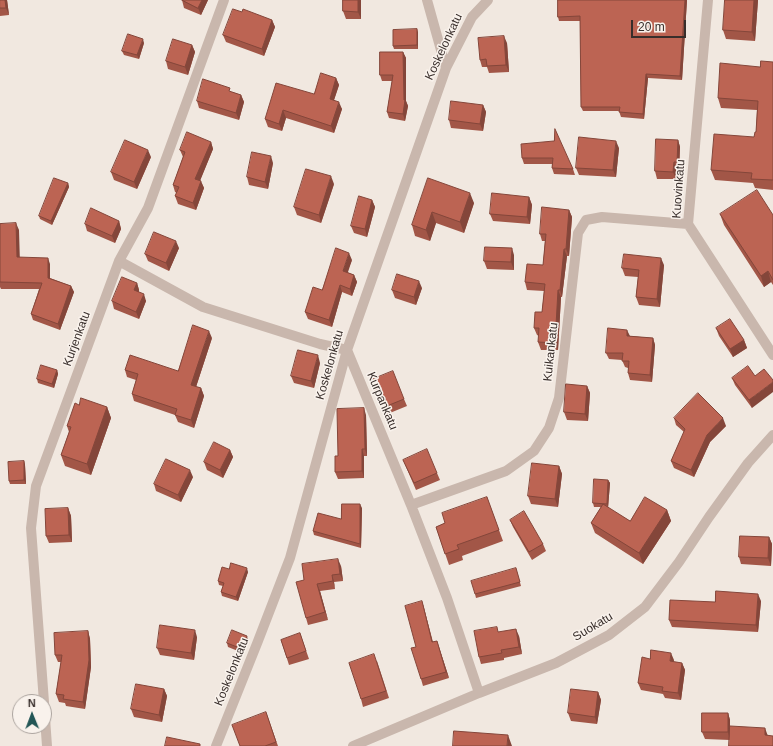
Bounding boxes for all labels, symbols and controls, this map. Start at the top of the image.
street label: Koskelonkatu [422,11,466,83]
scale bar [633,12,688,38]
text: 20 m [638,20,665,34]
street label: Kuovinkatu [670,159,688,219]
street label: Kurjenkatu [60,310,94,368]
street label: Kuikankatu [541,322,561,382]
street label: Koskelonkatu [313,328,347,402]
street label: Kurpankatu [363,370,401,432]
street label: Suokatu [570,609,616,645]
street label: Koskelonkatu [212,636,252,708]
north arrow [12,694,52,734]
text: N [28,697,36,709]

